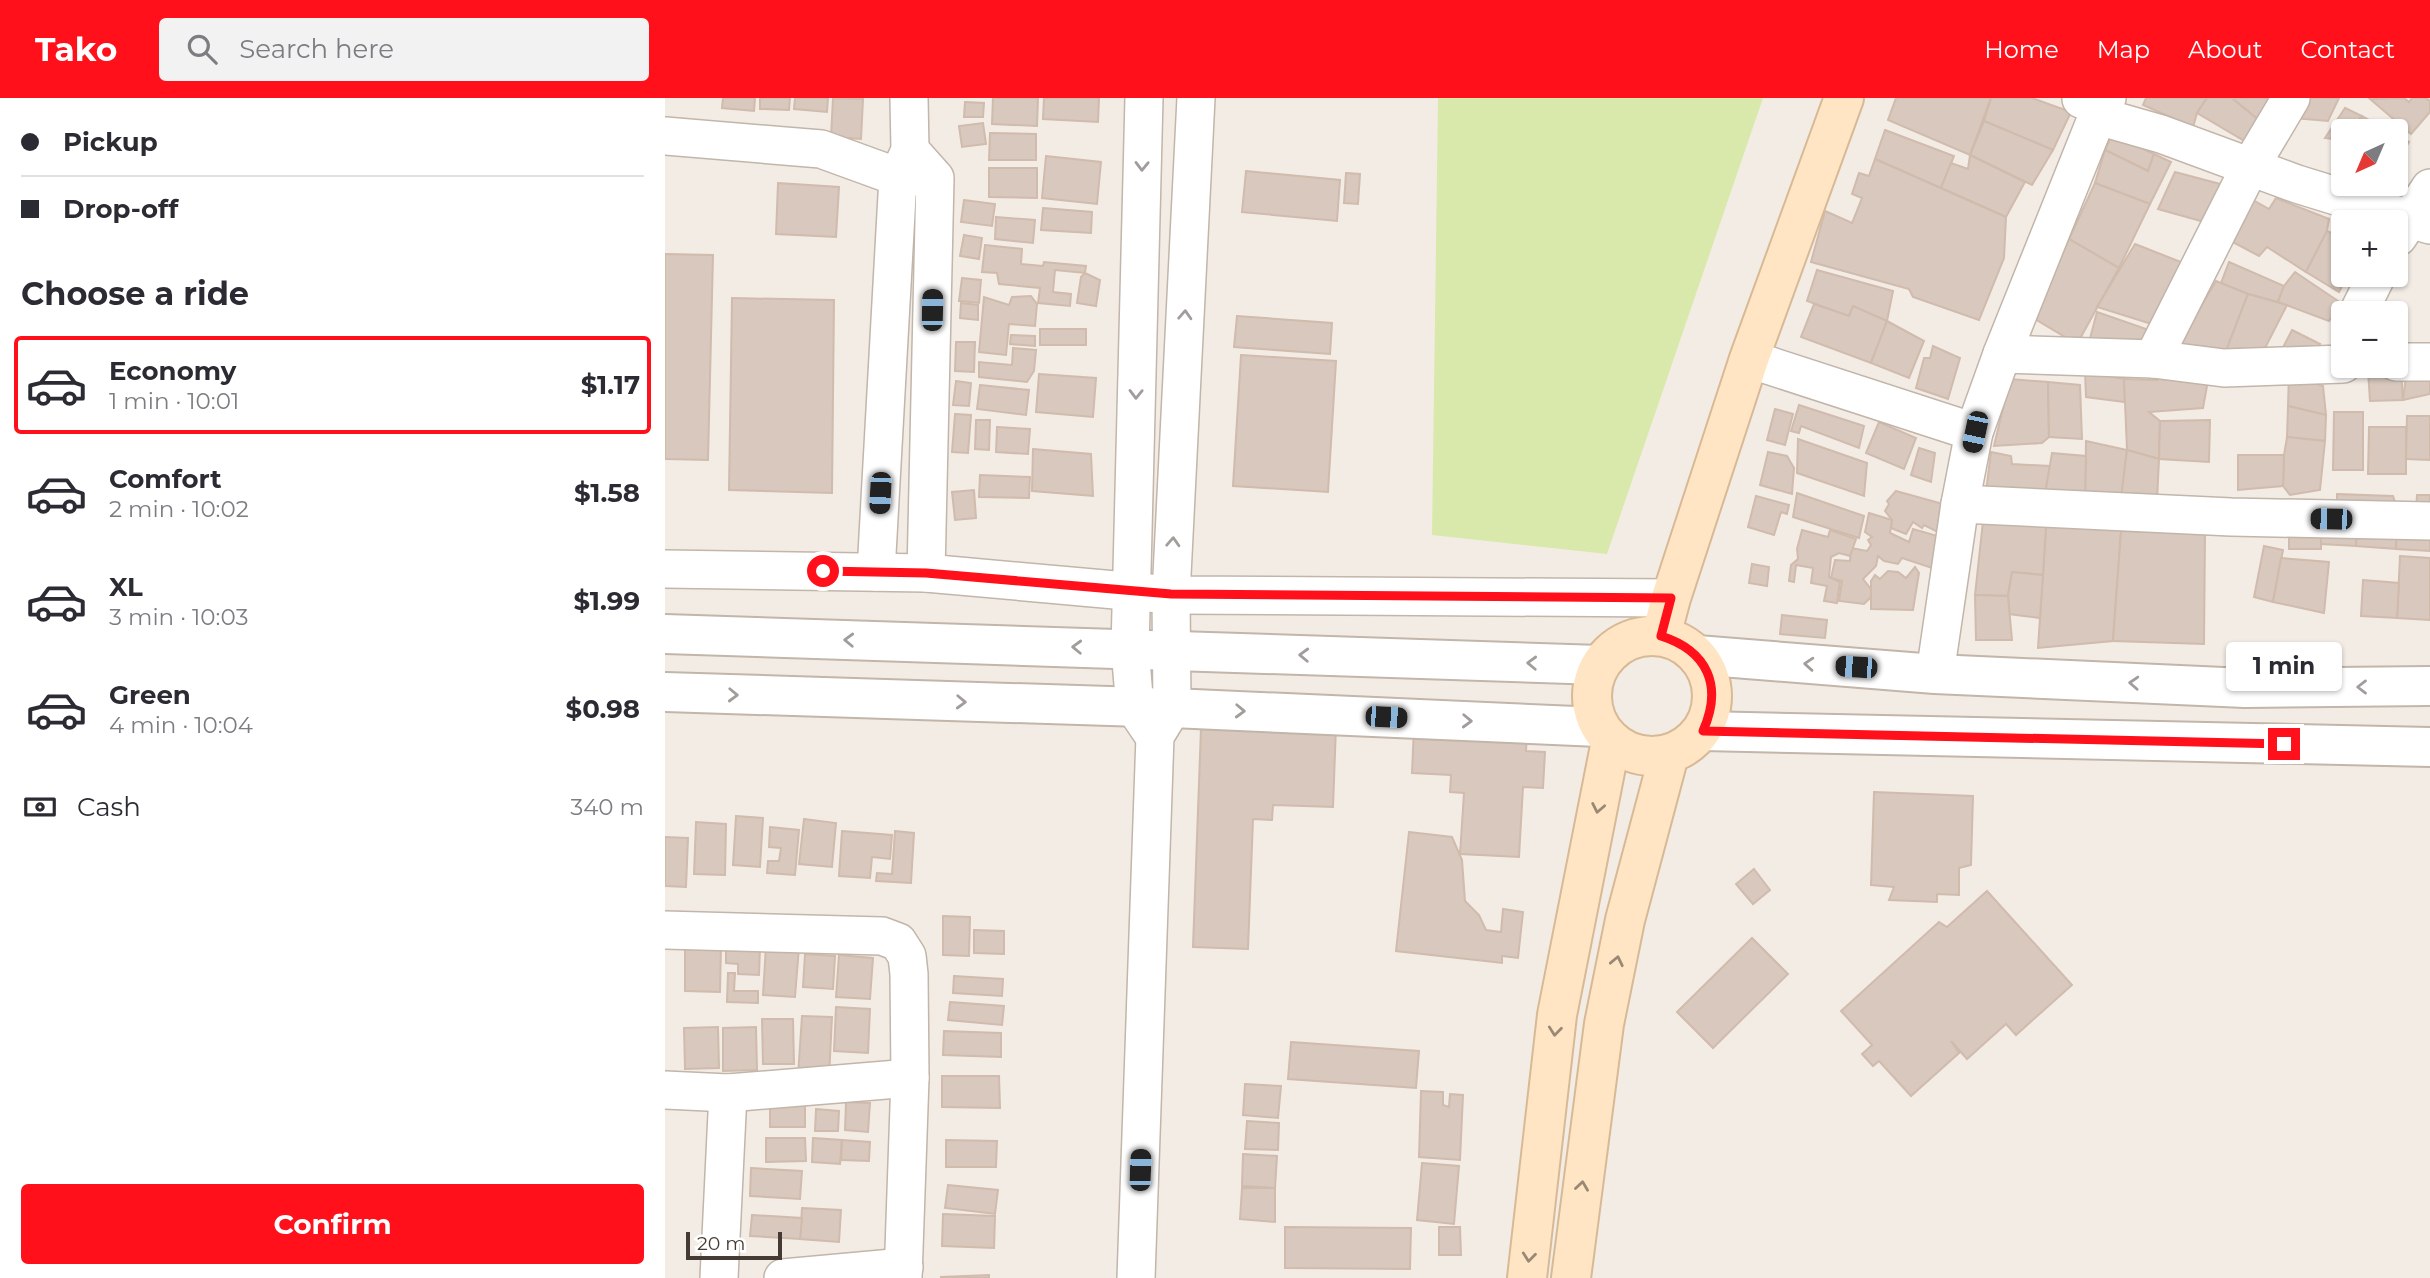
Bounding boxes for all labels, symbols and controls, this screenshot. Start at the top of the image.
search box [159,18,649,81]
text: Tako [35,29,117,69]
icon: search [183,30,221,68]
text: Search here [239,33,394,65]
text: Home [1984,35,2059,64]
text: Map [2097,35,2150,64]
text: About [2188,35,2262,64]
text: Contact [2300,35,2395,64]
north arrow [2331,119,2408,196]
map controls [2331,119,2408,378]
text: Pickup [63,126,158,158]
one-way arrow [1134,161,1149,172]
text: Drop-off [63,193,178,225]
button: + [2331,210,2408,287]
text: Choose a ride [21,274,249,313]
car [922,289,943,331]
button: − [2331,301,2408,378]
one-way arrow [1177,309,1192,320]
icon: car [25,354,88,417]
text: Economy [109,355,236,387]
text: $1.17 [581,369,640,401]
text: 1 min · 10:01 [109,387,239,415]
one-way arrow [1128,389,1144,399]
car [1961,409,1990,455]
icon: car [25,462,88,525]
text: Comfort [109,463,221,495]
car [869,471,892,515]
text: $1.58 [574,477,640,509]
text: 2 min · 10:02 [109,495,249,523]
car [2310,508,2353,530]
one-way arrow [1166,536,1181,547]
route start [807,555,839,587]
icon: car [25,570,88,633]
text: XL [109,571,143,603]
text: $1.99 [574,585,640,617]
text: 3 min · 10:03 [109,603,248,631]
one-way arrow [844,632,854,648]
one-way arrow [1071,639,1082,655]
callout: 1 min [2226,642,2342,692]
one-way arrow [1298,647,1309,663]
text: 1 min [2253,652,2315,680]
one-way arrow [1526,655,1537,670]
car [1835,655,1878,679]
one-way arrow [1804,657,1815,672]
one-way arrow [2129,675,2140,690]
icon: car [25,678,88,741]
text: Green [109,679,191,711]
one-way arrow [2356,679,2367,695]
one-way arrow [728,687,739,702]
text: $0.98 [566,693,640,725]
one-way arrow [956,694,966,710]
one-way arrow [1235,704,1246,719]
car [1365,705,1408,729]
text: 4 min · 10:04 [109,711,253,739]
one-way arrow [1462,713,1473,728]
route end [2268,728,2300,760]
icon: cash [21,788,59,826]
text: Cash [77,791,141,823]
text: 340 m [570,793,644,821]
one-way arrow [1591,802,1606,814]
one-way arrow [1609,955,1624,967]
one-way arrow [1547,1025,1562,1037]
car [1129,1149,1152,1191]
one-way arrow [1575,1180,1590,1192]
button: Confirm [21,1184,644,1264]
scale bar [686,1229,782,1261]
text: 20 m [697,1232,745,1255]
one-way arrow [1522,1252,1537,1263]

